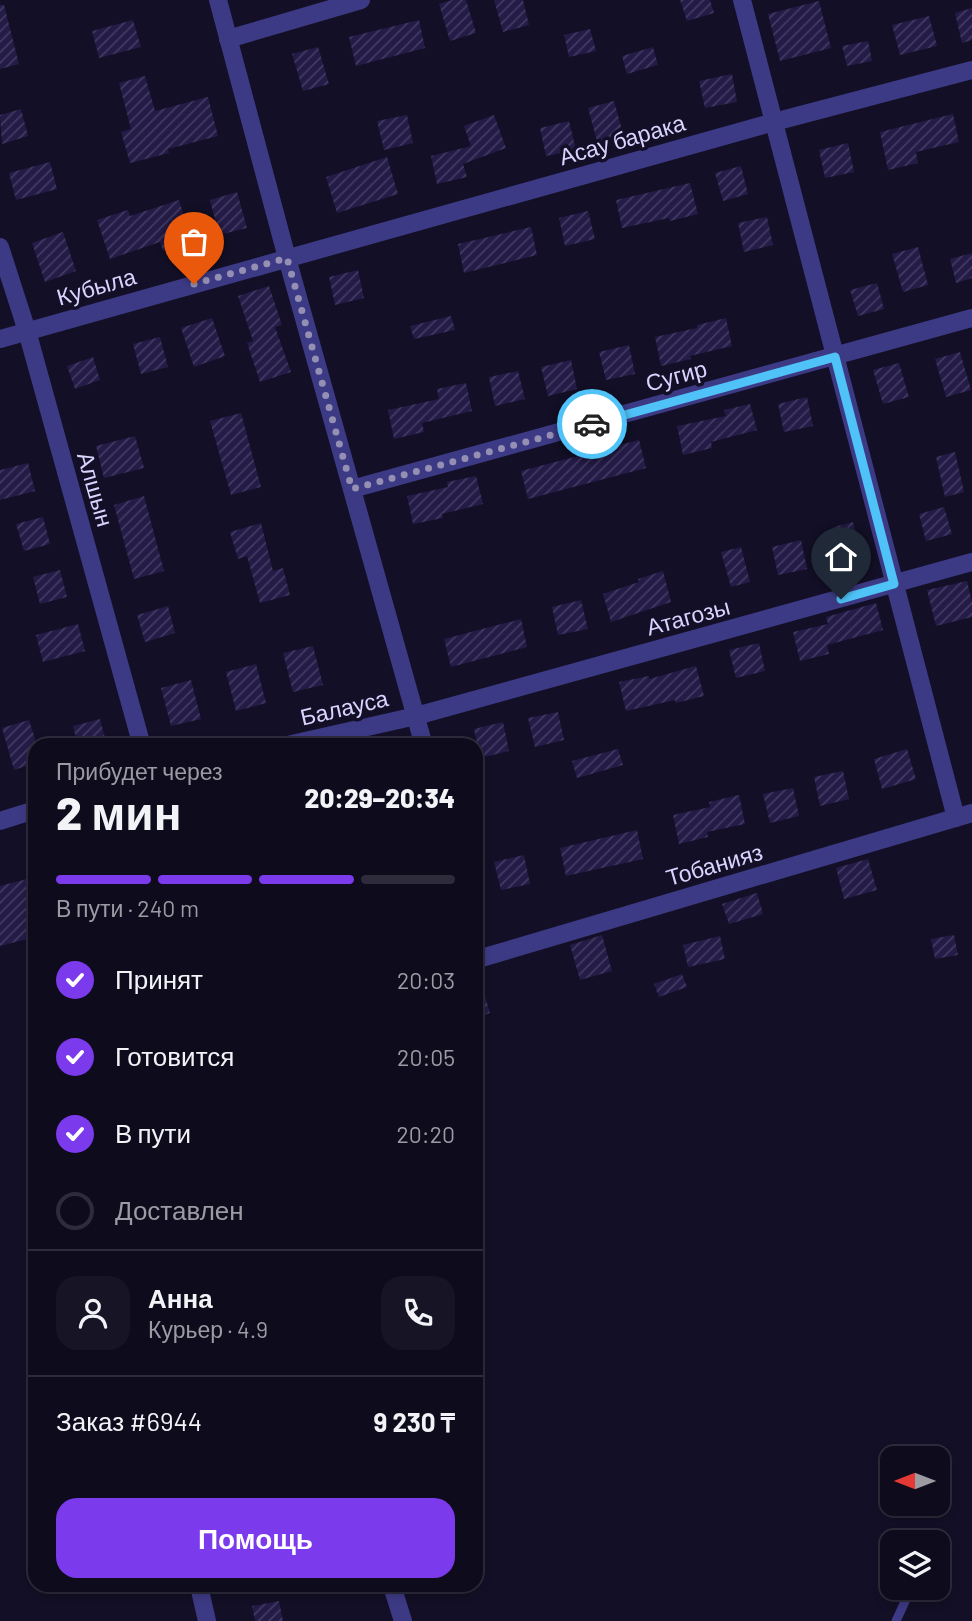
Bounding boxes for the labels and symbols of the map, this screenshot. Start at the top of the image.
street label: Асау барака [556,108,688,170]
pin [164,212,224,284]
street label: Кубыла [53,261,139,311]
street label: Сугир [642,353,710,397]
courier [557,389,627,459]
street label: Алшын [72,448,120,530]
pin [811,527,871,599]
street label: Атагозы [643,591,733,641]
street label: Балауса [297,683,391,731]
street label: Тобанияз [663,837,765,891]
north arrow [880,1446,950,1516]

